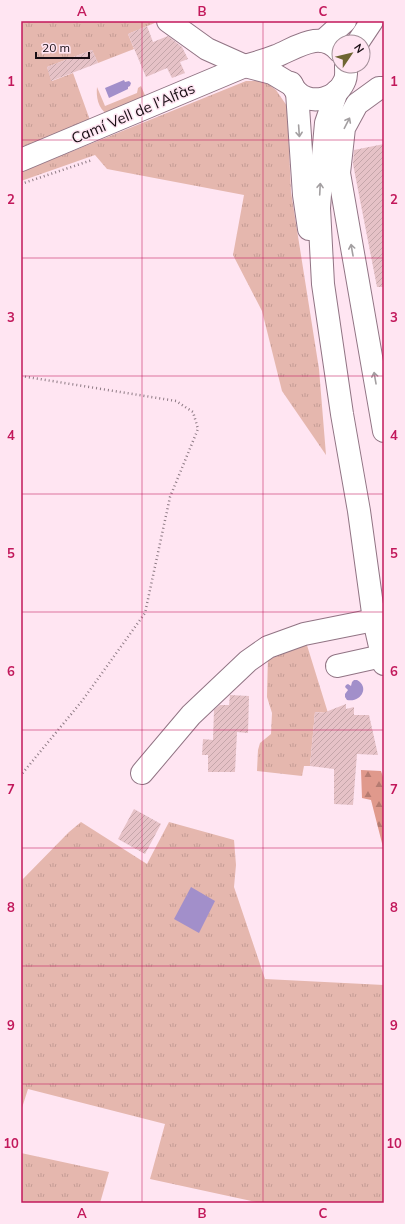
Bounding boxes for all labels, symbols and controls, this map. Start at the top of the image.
text: A [77,3,87,19]
text: B [198,3,207,19]
text: C [319,3,328,19]
scale bar [36,34,89,60]
north arrow [331,34,371,74]
text: 20 m [42,40,70,55]
text: N [351,41,367,56]
text: 1 [7,73,15,89]
text: 1 [390,73,398,89]
street label: Camí Vell de l'Alfàs [68,78,198,148]
one-way arrow [344,117,351,129]
one-way arrow [296,124,303,137]
one-way arrow [317,183,324,196]
text: 2 [7,191,15,207]
text: 2 [390,191,398,207]
one-way arrow [348,244,356,257]
text: 3 [7,309,15,325]
text: 3 [390,309,398,325]
one-way arrow [371,372,379,385]
text: 4 [7,427,15,443]
text: 4 [390,427,398,443]
text: 5 [7,545,15,561]
text: 5 [390,545,398,561]
text: 6 [7,663,15,679]
text: 6 [390,663,398,679]
text: 7 [7,781,15,797]
text: 7 [390,781,398,797]
text: 8 [7,899,15,915]
text: 8 [390,899,398,915]
text: 9 [7,1017,15,1033]
text: 9 [390,1017,398,1033]
text: 10 [3,1135,19,1151]
text: 10 [386,1135,402,1151]
text: A [77,1205,87,1221]
text: B [198,1205,207,1221]
text: C [319,1205,328,1221]

